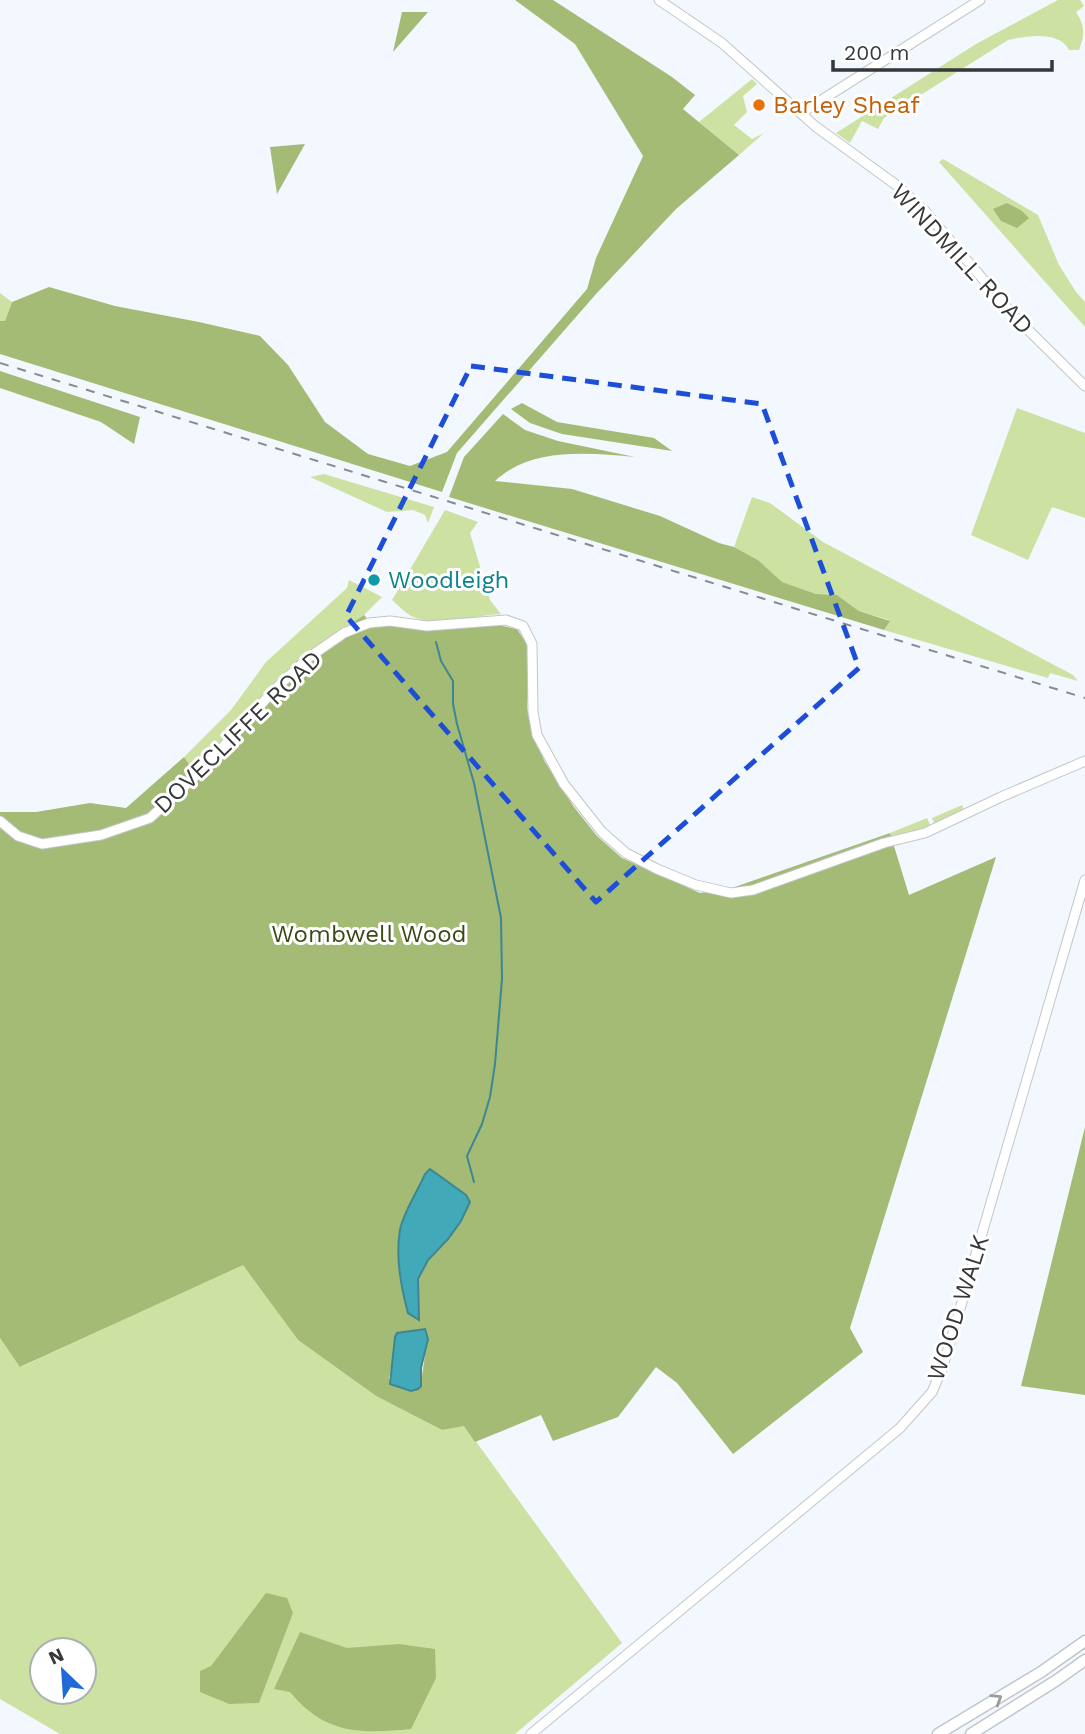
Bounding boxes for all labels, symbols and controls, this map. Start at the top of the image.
scale bar [833,28,1052,72]
text: 200 m [844,40,910,65]
place label: Barley Sheaf [773,91,920,119]
marker: Barley Sheaf [751,97,767,113]
street label: WINDMILL ROAD [885,178,1039,340]
place label: Woodleigh [388,566,509,594]
marker: Woodleigh [366,572,382,588]
street label: DOVECLIFFE ROAD [148,645,328,819]
park label: Wombwell Wood [271,920,467,948]
street label: WOOD WALK [921,1231,995,1384]
north arrow [28,1636,98,1706]
text: N [45,1643,67,1669]
one-way arrow [989,1695,1002,1708]

